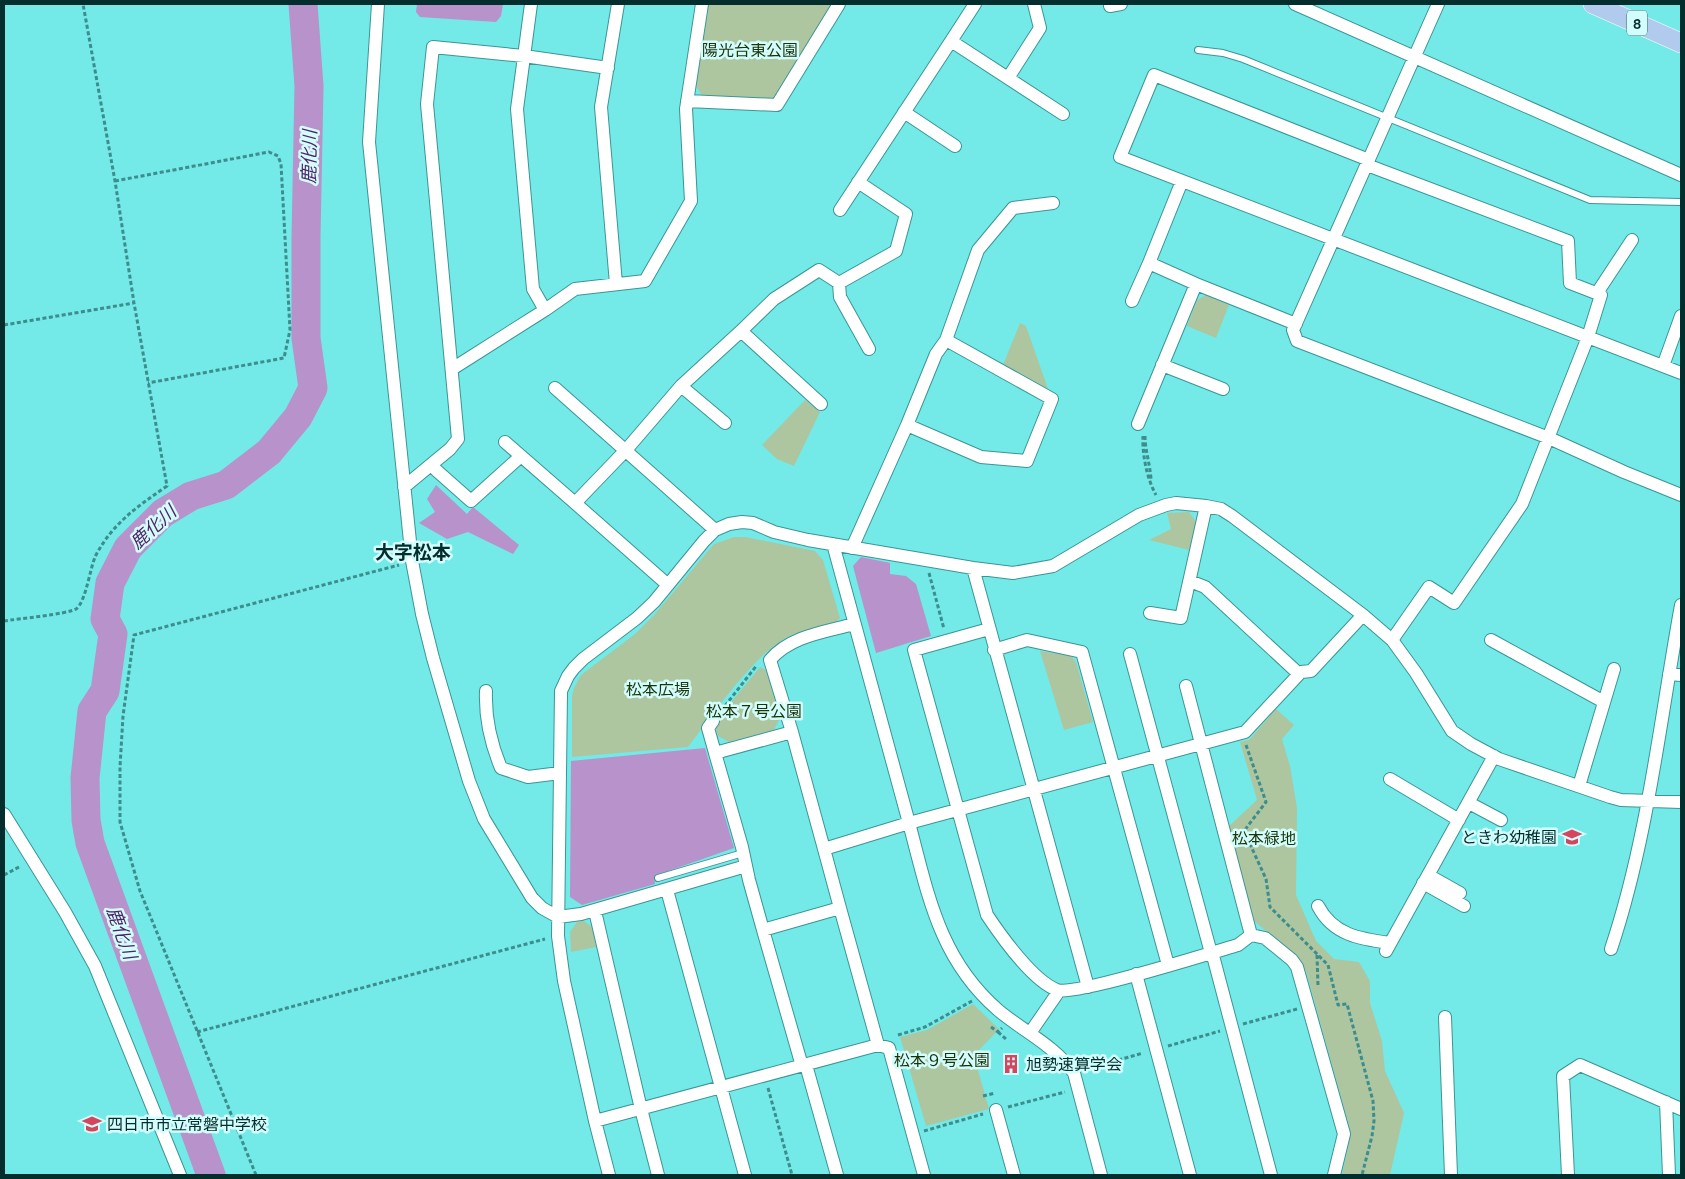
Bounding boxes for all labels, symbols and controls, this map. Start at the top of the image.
road number: 8 [1627,10,1647,36]
park label: 陽光台東公園 [702,40,798,60]
water label: 鹿化川 [297,128,321,184]
water label: 鹿化川 [125,499,182,554]
district label: 大字松本 [375,540,451,564]
park label: 松本広場 [626,679,690,699]
park label: 松本７号公園 [706,701,802,721]
school or university icon: ときわ幼稚園 [1561,826,1583,848]
place label: ときわ幼稚園 [1461,827,1557,847]
park label: 松本緑地 [1232,828,1296,848]
water label: 鹿化川 [102,904,143,964]
park label: 松本９号公園 [894,1050,990,1070]
building icon: 旭勢速算学会 [1000,1053,1022,1075]
place label: 旭勢速算学会 [1026,1054,1122,1074]
school or university icon: 四日市市立常磐中学校 [81,1113,103,1135]
place label: 四日市市立常磐中学校 [107,1114,267,1134]

